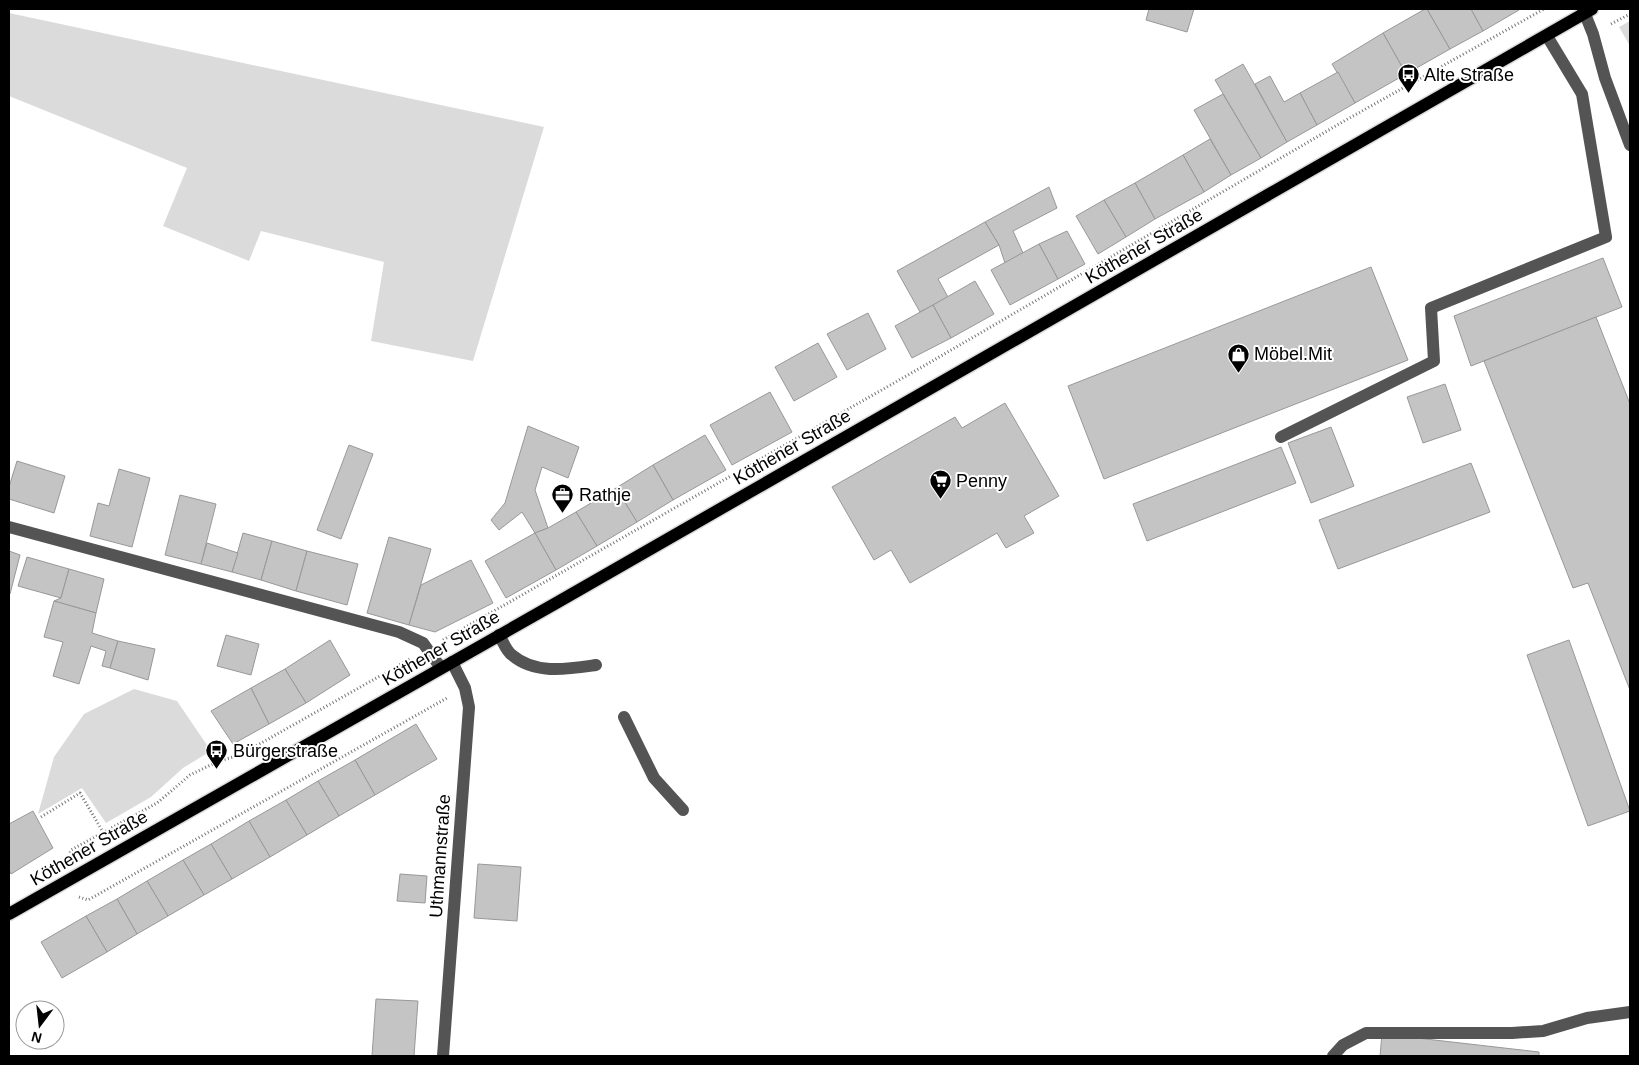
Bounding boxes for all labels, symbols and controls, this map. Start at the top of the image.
bus stop icon: Alte Straße [1396,63,1420,94]
place label: Alte Straße [1424,65,1514,85]
street label: Köthener Straße [1082,204,1206,288]
shop icon: Möbel.Mit [1226,342,1250,373]
place label: Möbel.Mit [1254,344,1332,364]
street label: Köthener Straße [730,405,854,489]
supermarket icon: Penny [928,469,952,500]
place label: Penny [956,471,1007,491]
office icon: Rathje [551,483,575,514]
place label: Rathje [579,485,631,505]
street label: Köthener Straße [379,606,503,690]
bus stop icon: Bürgerstraße [205,739,229,770]
place label: Bürgerstraße [233,741,338,761]
street label: Uthmannstraße [426,793,454,919]
street label: Köthener Straße [27,806,151,890]
north arrow [15,1000,65,1050]
text: N [30,1029,44,1047]

